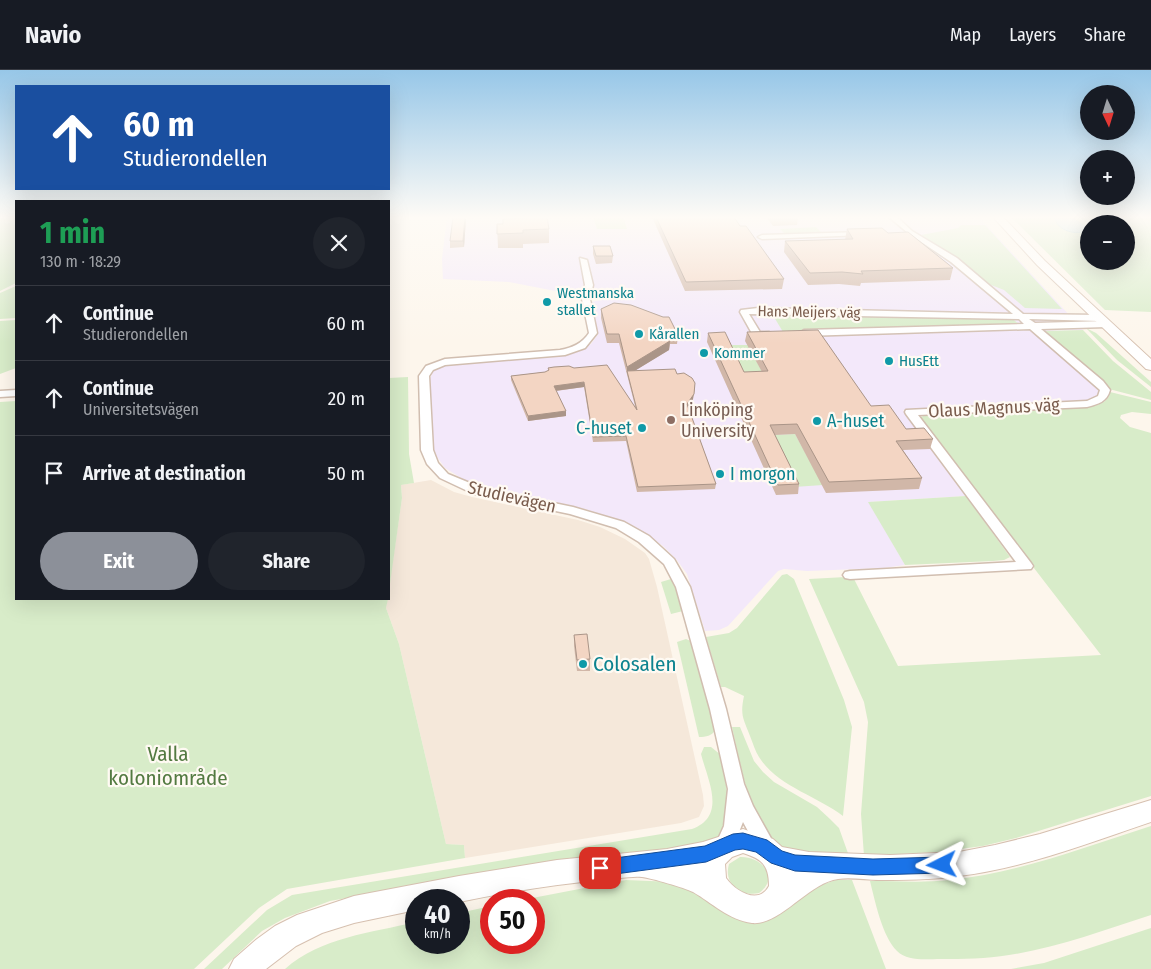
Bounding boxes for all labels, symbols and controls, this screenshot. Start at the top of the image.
text: Navio [25,21,81,49]
text: Map [950,24,981,46]
text: Layers [1009,24,1056,46]
text: Share [1084,24,1126,46]
north arrow [1080,85,1135,140]
map controls [1080,85,1135,270]
text: 60 m [123,103,194,145]
icon: ahead [40,105,105,170]
text: Studierondellen [123,145,268,172]
button: + [1080,150,1135,205]
text: 1 min [40,215,105,251]
button: − [1080,215,1135,270]
button: close [313,217,365,269]
text: 130 m · 18:29 [40,252,121,271]
place label: Westmanska stallet [557,284,634,319]
marker: Westmanska stallet [541,296,553,308]
text: Continue [83,302,154,325]
street label: Hans Meijers väg [757,302,861,322]
icon: ahead [40,309,68,337]
text: 60 m [327,312,365,335]
text: Studierondellen [83,325,188,344]
place label: Kårallen [649,325,699,343]
marker: Kårallen [633,328,645,340]
place label: Kommer [714,344,766,362]
marker: Kommer [698,347,710,359]
place label: HusEtt [899,352,939,370]
marker: HusEtt [883,355,895,367]
text: Continue [83,377,154,400]
icon: ahead [40,384,68,412]
text: 20 m [328,387,365,410]
street label: Olaus Magnus väg [928,394,1061,422]
place label: Linköping University [681,399,755,442]
text: Universitetsvägen [83,400,199,419]
place label: A-huset [827,410,884,432]
marker: Linköping University [665,414,677,426]
marker: A-huset [811,415,823,427]
place label: C-huset [576,417,632,439]
marker: C-huset [636,422,648,434]
icon: arrive [40,459,68,487]
text: Arrive at destination [83,462,246,485]
text: 50 m [327,462,365,485]
place label: I morgon [730,463,795,485]
marker: I morgon [714,468,726,480]
street label: Studievägen [466,476,558,518]
button: Exit [40,532,198,590]
button: Share [208,532,365,590]
place label: Colosalen [593,651,677,677]
marker: Colosalen [577,658,589,670]
park label: Valla koloniområde [108,741,228,791]
position arrow [915,838,967,890]
pin [579,847,621,889]
icon: arrive [586,854,614,882]
speed limit sign: 50 [480,889,545,954]
text: 40 [424,900,451,930]
text: km/h [424,927,451,941]

